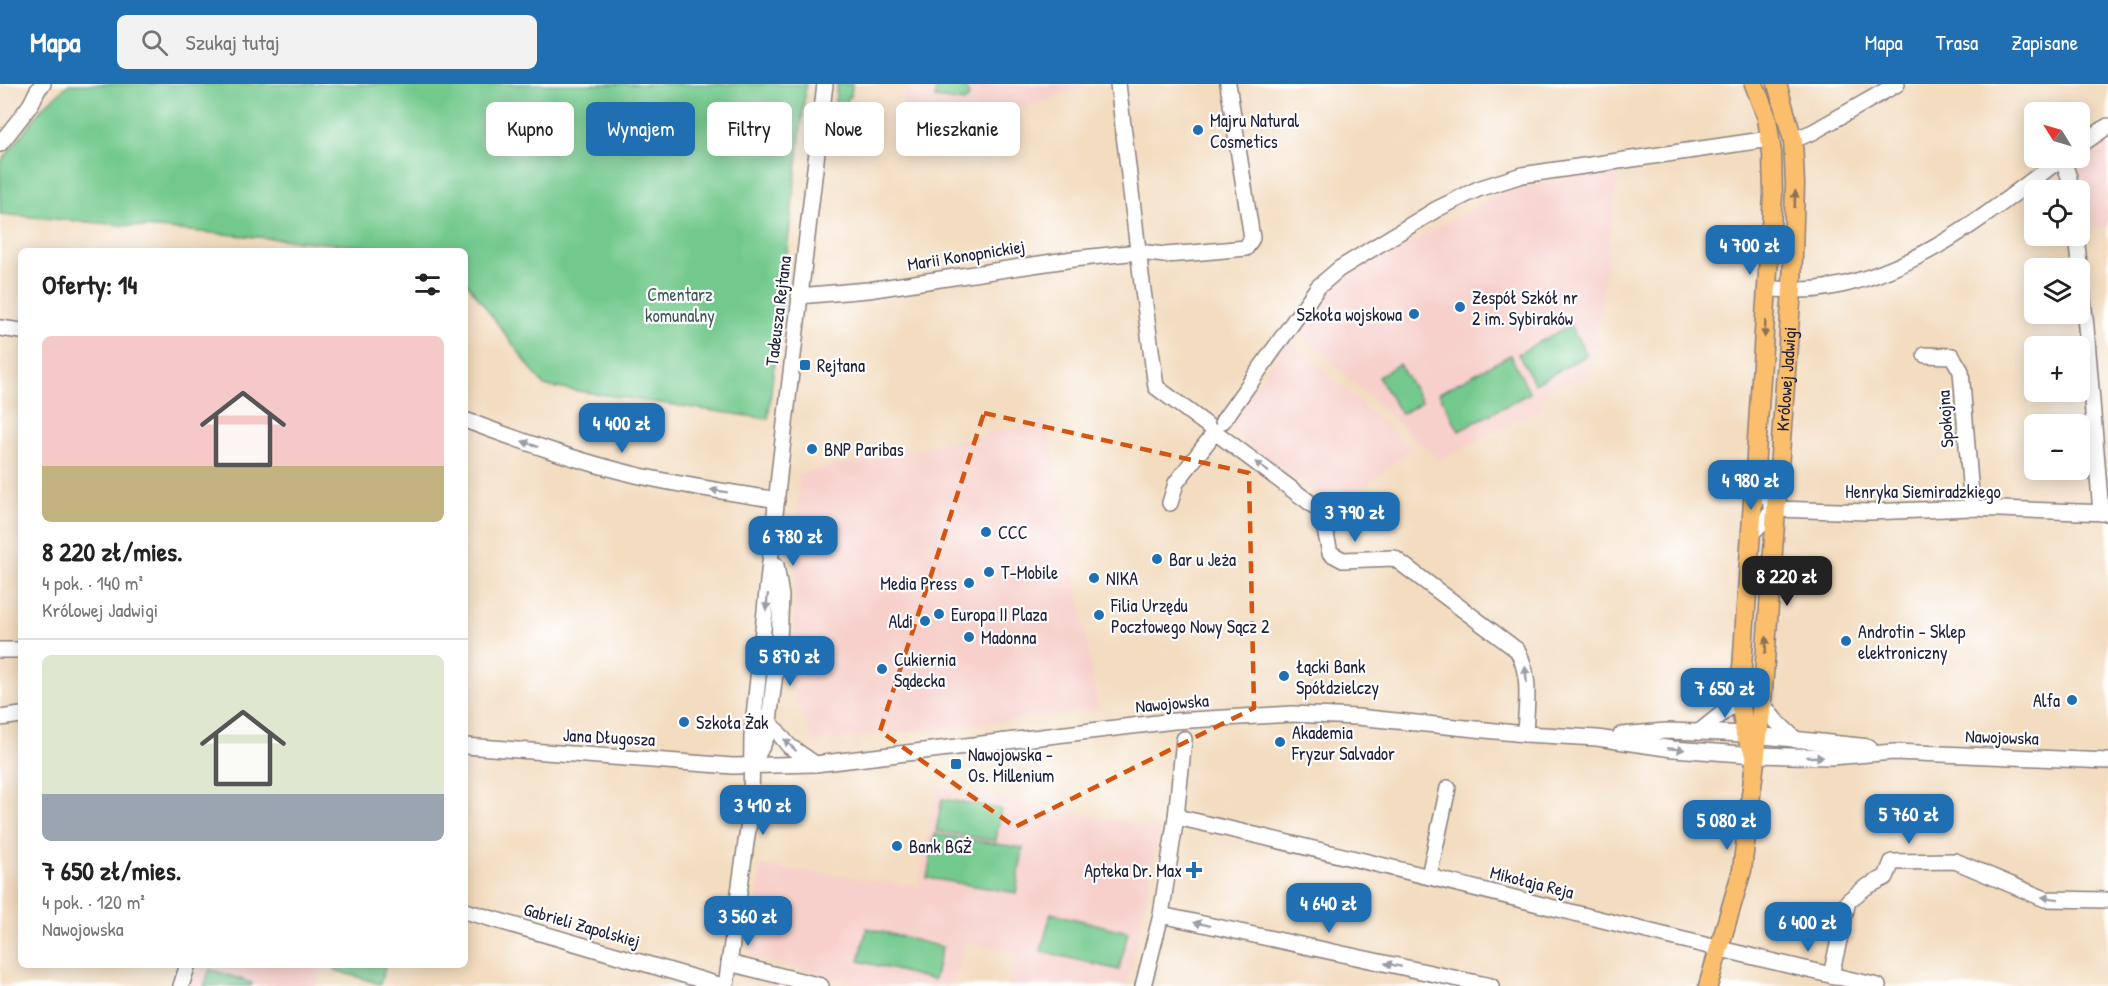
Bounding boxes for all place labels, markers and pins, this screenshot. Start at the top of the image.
place label: Majru Natural Cosmetics [1210,108,1299,154]
marker: Majru Natural Cosmetics [1191,123,1205,137]
pin: 4 700 zł [1688,225,1812,276]
place label: Zespół Szkół nr 2 im. Sybiraków [1472,285,1578,331]
marker: Zespół Szkół nr 2 im. Sybiraków [1453,300,1467,314]
place label: Szkoła wojskowa [1296,302,1402,327]
marker: Szkoła wojskowa [1407,307,1421,321]
place label: Rejtana [817,353,865,378]
marker: Rejtana [798,358,812,372]
pin: 4 400 zł [560,403,684,454]
place label: BNP Paribas [824,437,904,462]
marker: BNP Paribas [805,442,819,456]
pin: 4 980 zł [1689,460,1813,511]
pin: 3 790 zł [1293,492,1417,543]
pin: 6 780 zł [731,516,855,567]
place label: CCC [998,520,1028,545]
marker: CCC [979,525,993,539]
place label: Bar u Jeża [1169,547,1236,572]
marker: Bar u Jeża [1150,552,1164,566]
pin: 8 220 zł [1725,556,1849,607]
place label: T-Mobile [1001,560,1058,585]
marker: T-Mobile [982,565,996,579]
place label: NIKA [1106,566,1138,591]
place label: Media Press [880,571,957,596]
marker: NIKA [1087,571,1101,585]
marker: Media Press [962,576,976,590]
place label: Filia Urzędu Pocztowego Nowy Sącz 2 [1110,593,1270,639]
place label: Europa II Plaza [951,602,1047,627]
marker: Europa II Plaza [932,607,946,621]
marker: Filia Urzędu Pocztowego Nowy Sącz 2 [1092,608,1106,622]
place label: Aldi [888,609,913,634]
marker: Aldi [918,614,932,628]
place label: Androtin - Sklep elektroniczny [1858,619,1966,665]
place label: Madonna [981,625,1036,650]
marker: Madonna [962,630,976,644]
marker: Androtin - Sklep elektroniczny [1839,634,1853,648]
pin: 5 870 zł [728,636,852,687]
place label: Cukiernia Sądecka [894,647,956,693]
place label: Łącki Bank Spółdzielczy [1296,654,1379,700]
marker: Cukiernia Sądecka [875,662,889,676]
pin: 7 650 zł [1663,668,1787,719]
marker: Łącki Bank Spółdzielczy [1277,669,1291,683]
place label: Alfa [2033,688,2060,713]
marker: Alfa [2065,693,2079,707]
place label: Szkoła Żak [696,710,769,735]
marker: Szkoła Żak [677,715,691,729]
place label: Akademia Fryzur Salvador [1291,720,1395,766]
marker: Akademia Fryzur Salvador [1273,735,1287,749]
place label: Nawojowska - Os. Millenium [968,742,1054,788]
marker: Nawojowska - Os. Millenium [949,757,963,771]
pin: 3 410 zł [701,785,825,836]
pin: 5 760 zł [1847,794,1971,845]
pin: 5 080 zł [1665,800,1789,851]
place label: Bank BGŻ [909,834,972,859]
marker: Bank BGŻ [890,839,904,853]
place label: Apteka Dr. Max [1084,858,1182,883]
marker: Apteka Dr. Max [1187,863,1201,877]
pin: 4 640 zł [1267,883,1391,934]
pin: 3 560 zł [686,896,810,947]
pin: 6 400 zł [1746,902,1870,953]

